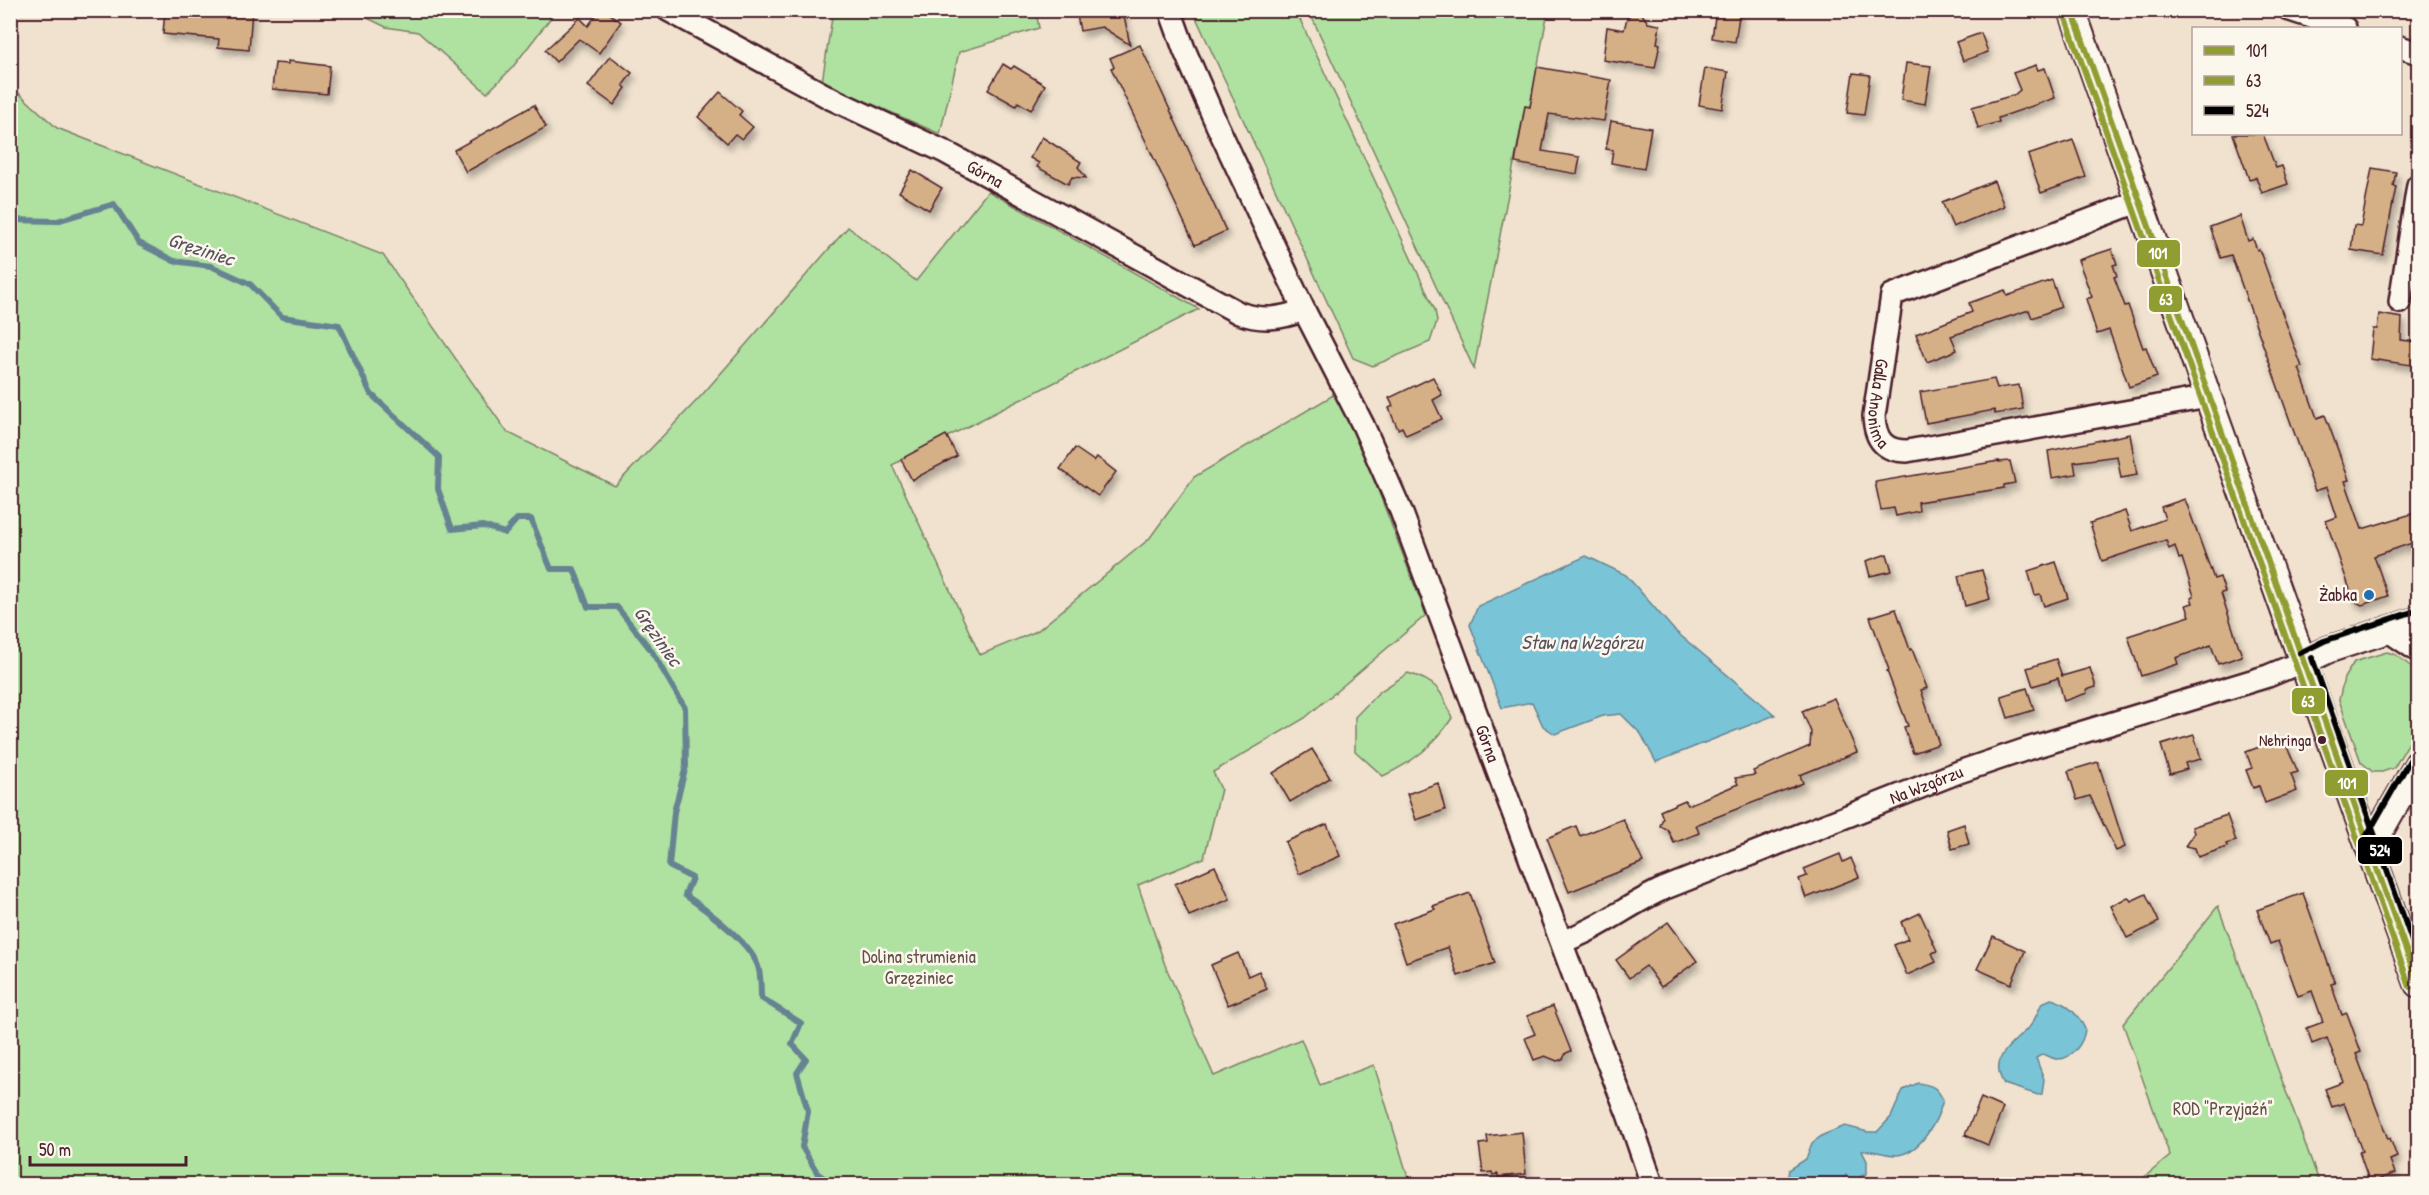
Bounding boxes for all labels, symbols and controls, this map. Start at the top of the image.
legend [2192,27,2402,135]
text: 101 [2246,38,2267,63]
text: 63 [2246,68,2261,93]
text: 524 [2246,98,2269,123]
street label: Górna [963,153,1008,194]
water label: Gręziniec [165,225,240,272]
line badge: 101 [2136,239,2181,268]
text: 101 [2149,242,2168,264]
line badge: 63 [2148,285,2183,313]
text: 63 [2159,288,2173,310]
street label: Galla Anonima [1862,357,1895,454]
place label: Żabka [2319,582,2357,607]
marker: Żabka [2362,588,2376,602]
water label: Gręziniec [628,600,690,673]
water label: Staw na Wzgórzu [1521,628,1645,656]
line badge: 63 [2291,687,2326,715]
text: 63 [2301,690,2315,712]
street label: Górna [1470,721,1506,765]
place label: Nehringa [2259,729,2311,751]
marker: Nehringa [2316,734,2328,746]
street label: Na Wzgórzu [1886,759,1966,810]
line badge: 101 [2324,769,2369,797]
text: 101 [2338,772,2357,794]
line badge: 524 [2357,836,2403,865]
text: 524 [2370,839,2390,861]
park label: Dolina strumienia Grzęziniec [862,944,976,990]
park label: ROD "Przyjaźń" [2173,1096,2273,1121]
scale bar [30,1129,186,1167]
text: 50 m [39,1137,71,1162]

